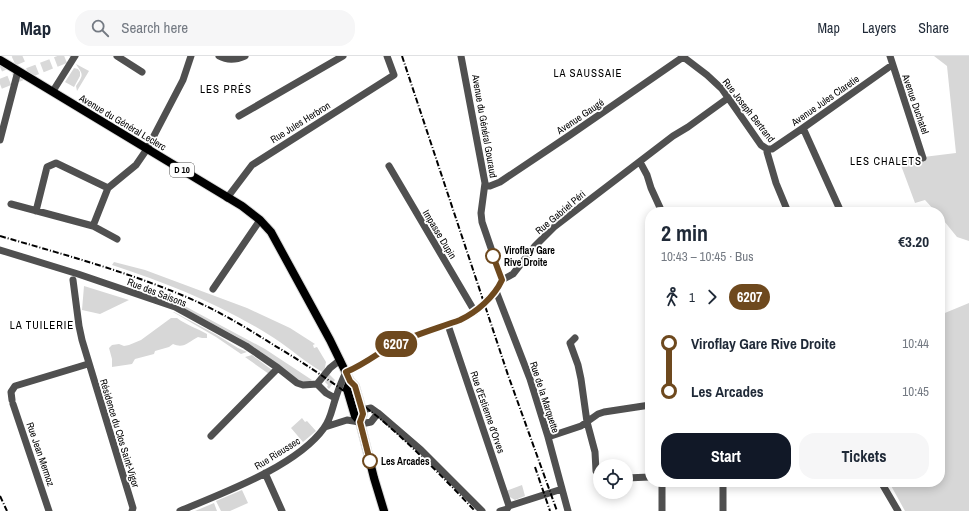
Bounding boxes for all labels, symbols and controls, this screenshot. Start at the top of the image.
search box [75,10,355,46]
text: Map [20,15,51,41]
icon: search [89,17,111,39]
text: Search here [121,17,188,38]
text: Map [818,19,840,37]
text: Layers [862,19,896,37]
text: Share [918,19,949,37]
district label: LA SAUSSAIE [553,66,623,80]
street label: Avenue du Général Gouraud [469,72,500,179]
street label: Avenue Jules Claretie [788,72,862,129]
street label: Avenue Duchatel [899,72,932,136]
street label: Rue Joseph Bertrand [720,76,778,145]
district label: LES PRÉS [200,82,252,96]
street label: Avenue du Général Leclerc [76,91,169,154]
street label: Avenue Gaugé [553,96,607,138]
street label: Rue Jules Herbron [268,99,333,146]
district label: LES CHALETS [850,154,922,168]
road number: D 10 [170,163,194,177]
street label: Rue Gabriel Péri [533,188,588,237]
street label: Impasse Dupin [420,207,459,261]
text: 2 min [661,218,708,248]
text: €3.20 [898,231,929,252]
place label: Viroflay Gare Rive Droite [504,244,555,269]
marker: Viroflay Gare Rive Droite [485,248,501,264]
text: 10:43 – 10:45 · Bus [661,248,753,265]
street label: Rue des Saisons [125,275,188,310]
icon: walk [661,286,683,308]
icon: forward [701,286,723,308]
text: 6207 [737,288,762,306]
text: 1 [689,289,695,306]
district label: LA TUILERIE [10,318,74,332]
line badge: 6207 [368,331,424,357]
text: Viroflay Gare Rive Droite [691,333,836,354]
text: 6207 [383,335,409,353]
text: 10:44 [902,335,929,352]
street label: Rue de la Marquette [527,360,562,435]
street label: Rue d'Estienne d'Orves [467,369,508,455]
street label: Résidence du Clos Saint-Vigor [97,377,142,489]
text: Les Arcades [691,381,764,402]
text: 10:45 [902,383,929,400]
street label: Rue Jean Mermoz [23,420,58,488]
button: Start [661,433,791,479]
button: Tickets [799,433,929,479]
street label: Rue Rieussec [252,434,303,473]
marker: Les Arcades [362,453,378,469]
place label: Les Arcades [381,455,430,468]
map controls [593,459,633,499]
button: locate [593,459,633,499]

